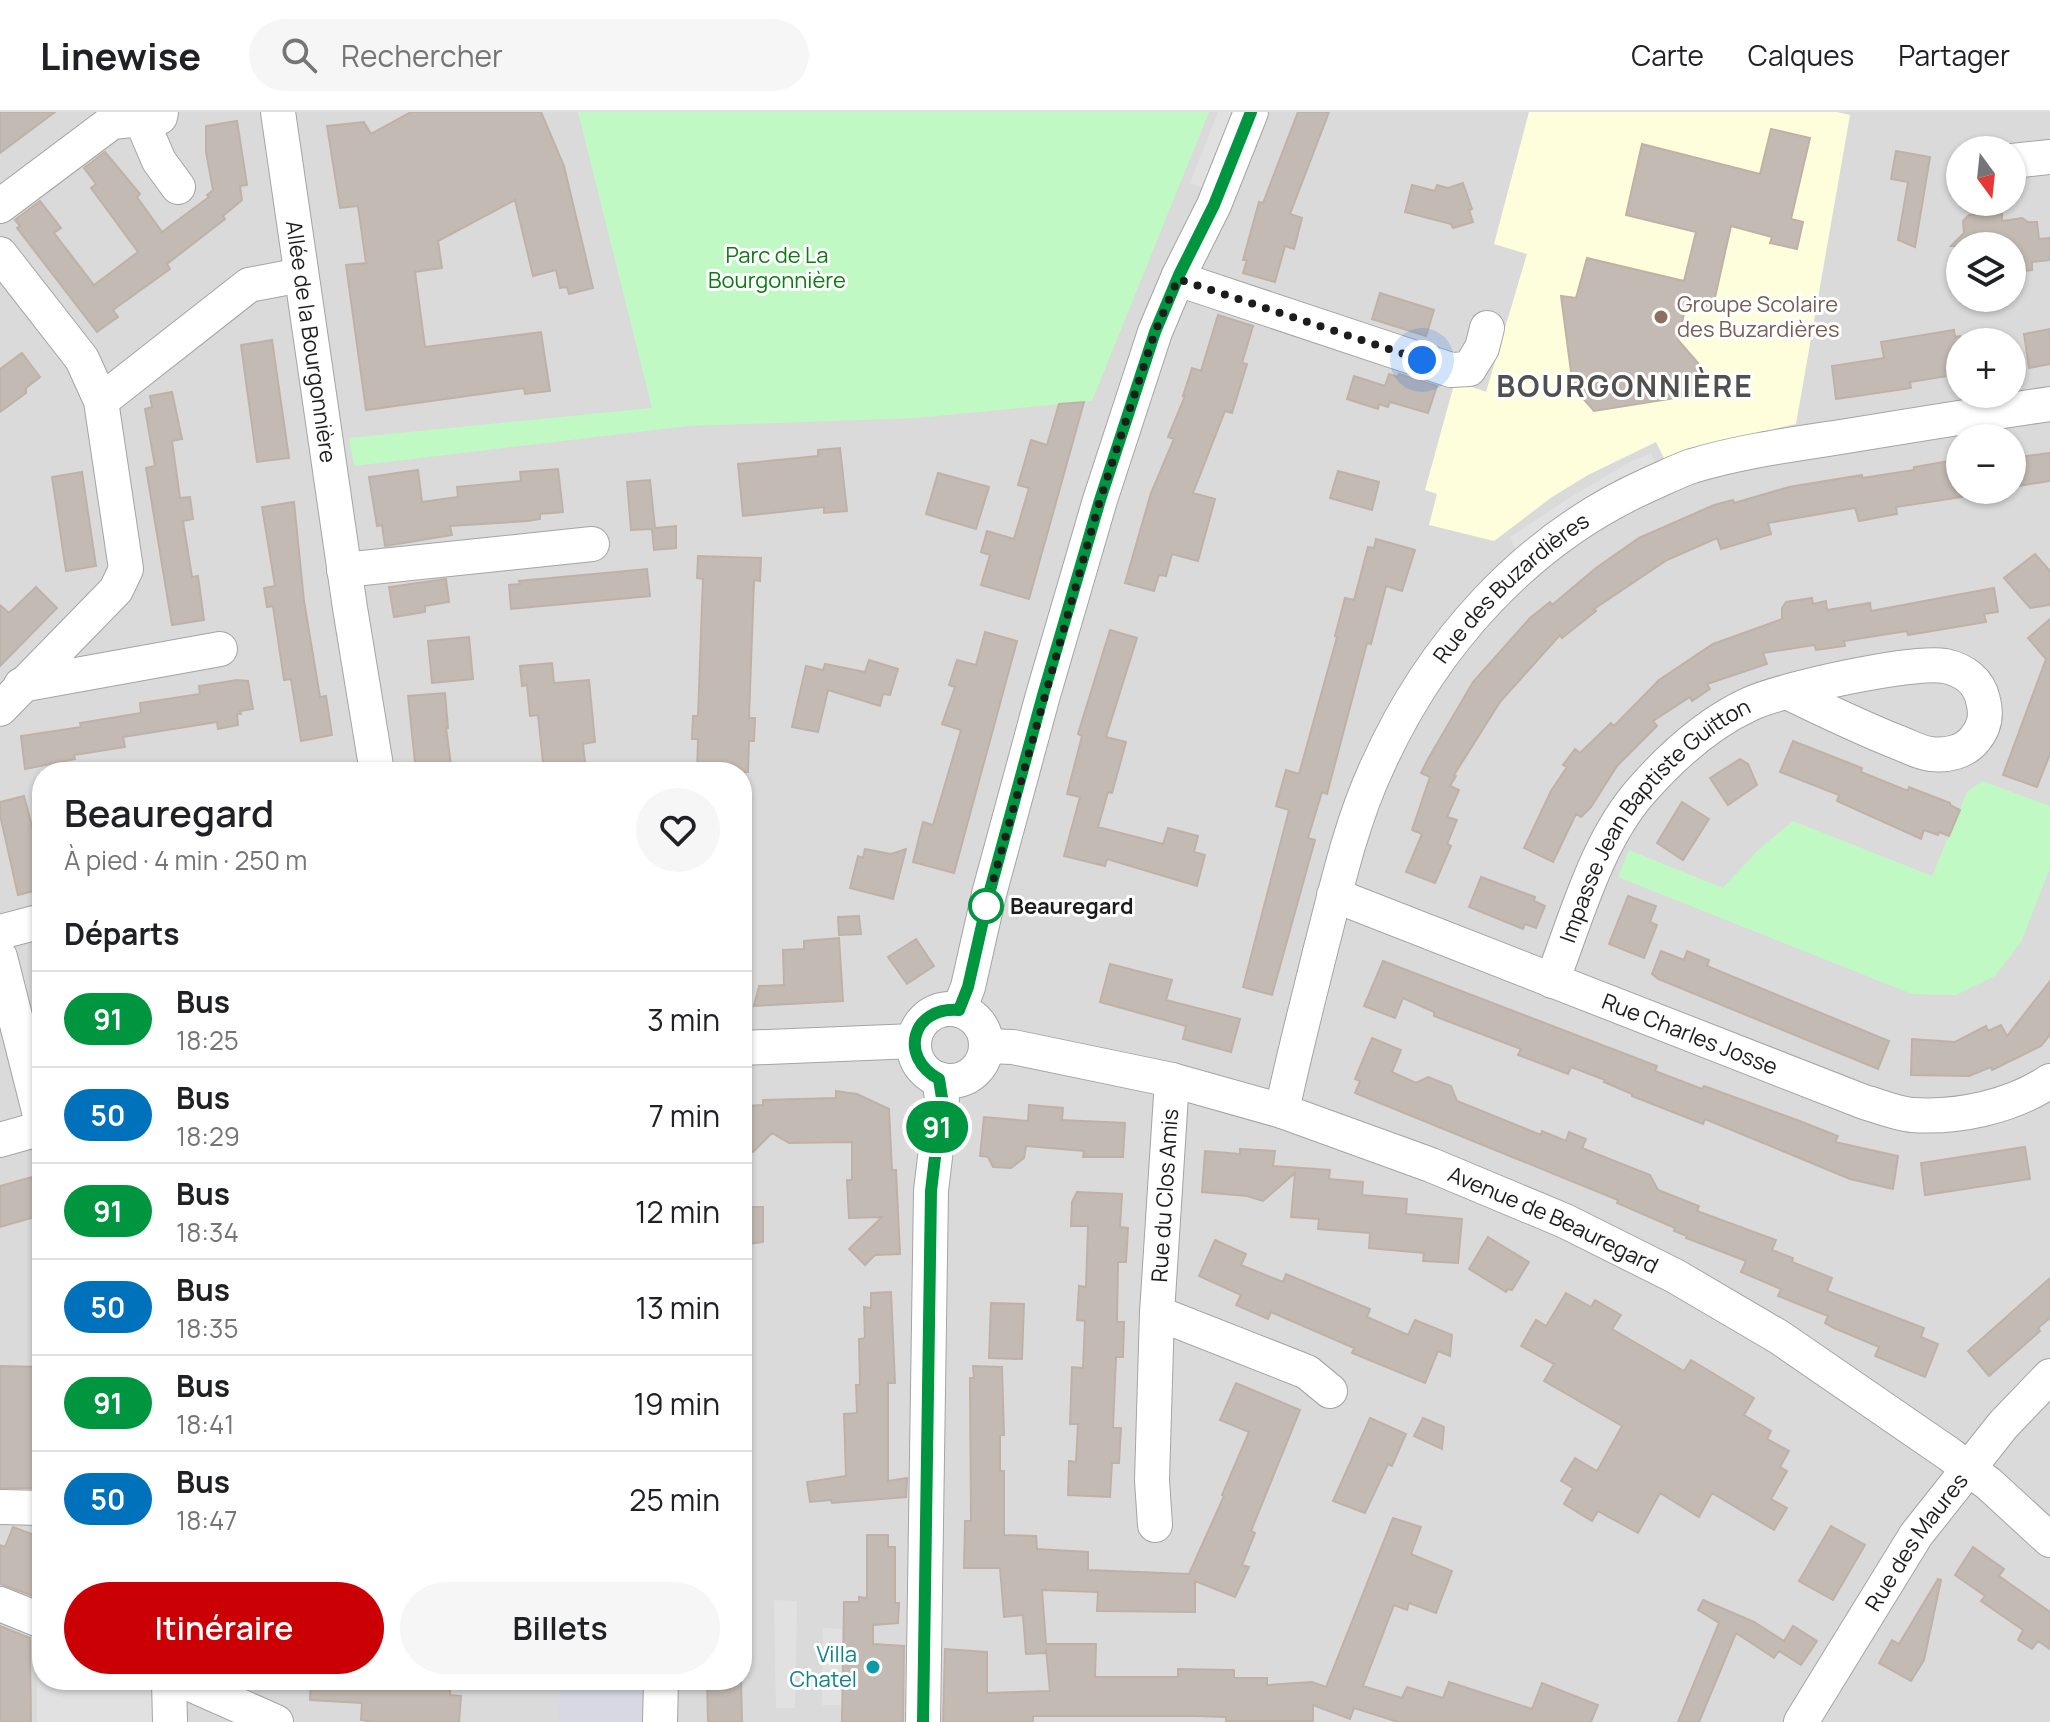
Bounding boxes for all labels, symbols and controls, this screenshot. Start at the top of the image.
search box [249,19,809,91]
text: Linewise [40,29,201,81]
icon: search [277,33,321,77]
text: Rechercher [341,35,503,76]
text: Carte [1631,36,1704,74]
text: Calques [1748,36,1854,74]
text: Partager [1898,36,2010,74]
north arrow [1946,136,2026,216]
map controls [1946,136,2026,504]
street label: Allée de la Bourgonnière [279,219,344,465]
button: layers [1946,232,2026,312]
park label: Parc de La Bourgonnière [708,240,846,295]
place label: Groupe Scolaire des Buzardières [1677,289,1839,344]
marker: Groupe Scolaire des Buzardières [1652,308,1670,326]
button: + [1946,328,2026,408]
your location [1402,340,1442,380]
district label: BOURGONNIÈRE [1496,365,1754,406]
button: − [1946,424,2026,504]
street label: Rue des Buzardières [1426,505,1595,669]
street label: Impasse Jean Baptiste Guitton [1552,691,1755,947]
text: Beauregard [64,786,274,838]
button: heart [636,788,720,872]
text: À pied · 4 min · 250 m [64,842,307,878]
marker: Beauregard [969,889,1003,923]
place label: Beauregard [1010,891,1134,921]
text: Départs [64,913,180,954]
text: Bus [176,981,230,1022]
street label: Rue Charles Josse [1598,986,1782,1082]
text: 3 min [647,999,720,1040]
text: 91 [93,1000,123,1038]
text: 18:25 [176,1022,239,1058]
text: Bus [176,1077,230,1118]
text: 7 min [649,1095,720,1136]
text: 50 [91,1096,125,1134]
line badge: 91 [901,1101,973,1153]
text: 91 [922,1108,952,1146]
street label: Rue du Clos Amis [1144,1108,1185,1283]
text: 18:29 [176,1118,240,1154]
street label: Avenue de Beauregard [1443,1159,1664,1280]
text: Bus [176,1173,230,1214]
text: 12 min [635,1191,720,1232]
text: 91 [93,1192,123,1230]
text: 18:34 [176,1214,239,1250]
text: Bus [176,1269,230,1310]
text: 13 min [635,1287,720,1328]
text: 50 [91,1288,125,1326]
text: 18:35 [176,1310,238,1346]
text: Bus [176,1365,230,1406]
text: 19 min [633,1383,720,1424]
text: 91 [93,1384,123,1422]
text: 18:41 [176,1406,234,1442]
text: Bus [176,1461,230,1502]
street label: Rue des Maures [1858,1466,1975,1617]
text: 25 min [629,1479,720,1520]
text: 50 [91,1480,125,1518]
text: 18:47 [176,1502,237,1538]
button: Itinéraire [64,1582,384,1674]
button: Billets [400,1582,720,1674]
place label: Villa Chatel [790,1639,857,1694]
marker: Villa Chatel [864,1658,882,1676]

